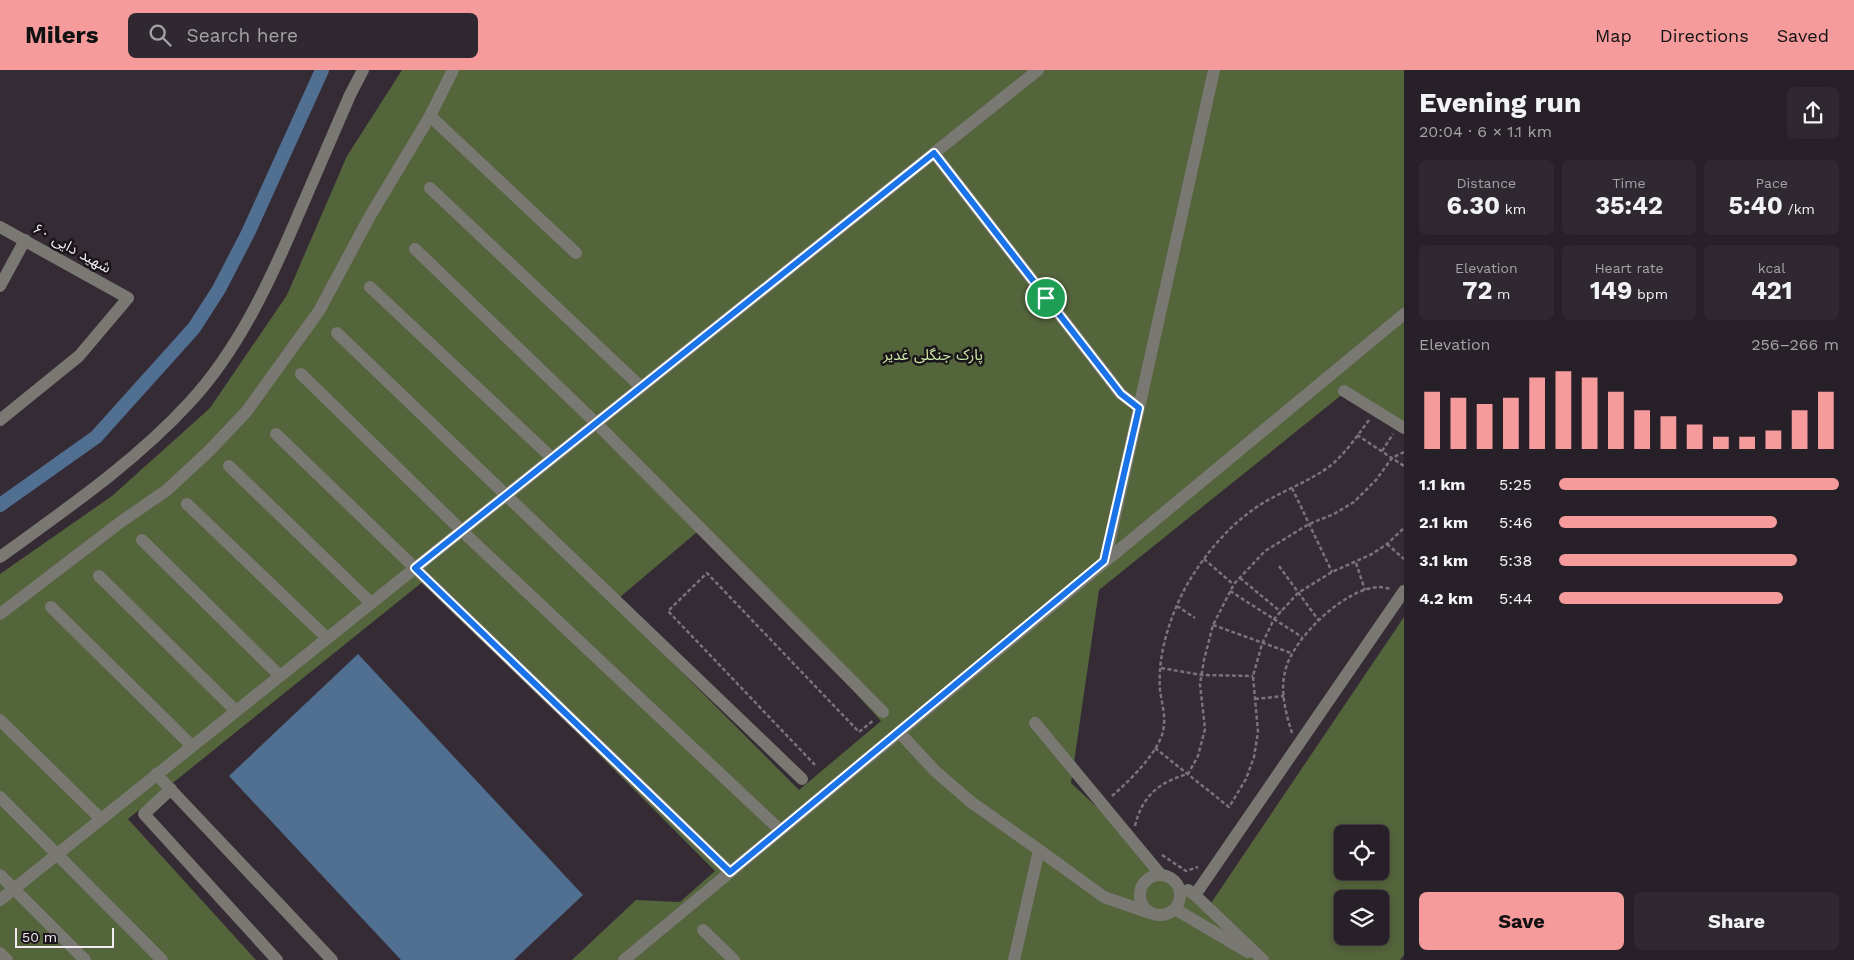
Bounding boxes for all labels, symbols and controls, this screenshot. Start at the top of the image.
search box [128,13,478,58]
text: Milers [25,21,98,49]
icon: search [146,21,174,49]
text: Search here [186,24,298,47]
text: Map [1595,25,1632,46]
text: Directions [1660,25,1749,46]
text: Saved [1777,25,1829,46]
text: Evening run [1419,86,1581,119]
button: share [1787,87,1839,139]
text: 20:04 · 6 × 1.1 km [1419,122,1552,141]
text: Distance [1457,175,1516,191]
text: Time [1612,175,1646,191]
text: Pace [1755,175,1788,191]
text: 6.30 [1447,191,1500,220]
text: 35:42 [1595,191,1663,220]
text: 5:40 [1728,191,1783,220]
text: km [1500,201,1526,217]
text: /km [1783,201,1815,217]
street label: شهید دایی ۶۰ [30,219,114,277]
text: Elevation [1455,260,1518,276]
text: Heart rate [1594,260,1664,276]
text: kcal [1758,260,1786,276]
text: 72 [1462,276,1492,305]
text: 149 [1590,276,1632,305]
text: 421 [1751,276,1792,305]
pin [1025,277,1067,319]
icon: arrive [1032,284,1060,312]
text: m [1492,286,1510,302]
text: bpm [1632,286,1668,302]
text: Elevation [1419,335,1490,354]
text: 256–266 m [1751,335,1839,354]
park label: پارک جنگلی غدیر [882,346,983,365]
text: 1.1 km [1419,475,1465,494]
text: 5:25 [1499,475,1532,494]
text: 2.1 km [1419,513,1468,532]
text: 5:46 [1499,513,1533,532]
text: 3.1 km [1419,551,1468,570]
text: 5:38 [1499,551,1532,570]
text: 4.2 km [1419,589,1473,608]
text: 5:44 [1499,589,1533,608]
map controls [1334,825,1389,945]
button: locate [1334,825,1389,880]
button: layers [1334,890,1389,945]
button: Save [1419,892,1624,950]
button: Share [1634,892,1839,950]
scale bar [15,925,114,948]
text: 50 m [22,929,57,945]

